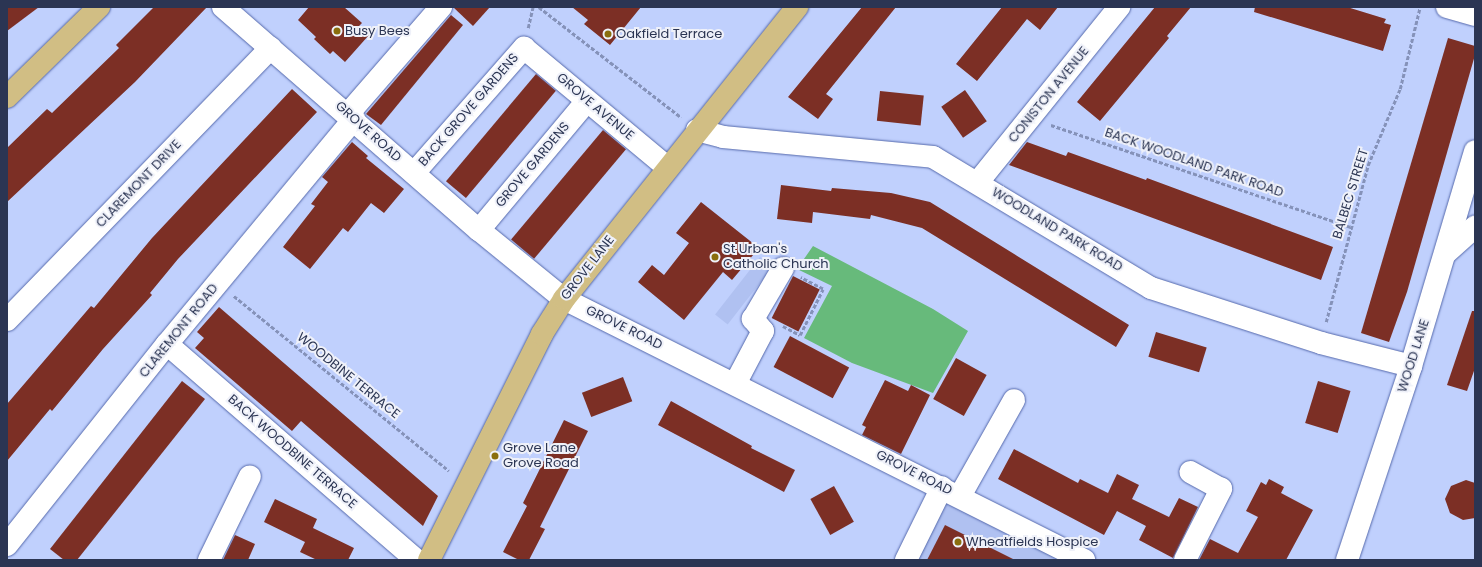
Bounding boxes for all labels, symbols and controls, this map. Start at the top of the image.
place label: Busy Bees [345,23,410,39]
marker: Busy Bees [332,26,342,36]
place label: Oakfield Terrace [616,26,722,42]
marker: Oakfield Terrace [603,29,613,39]
street label: CONISTON AVENUE [1006,44,1092,146]
street label: BACK GROVE GARDENS [416,50,522,170]
street label: GROVE AVENUE [553,70,637,144]
street label: GROVE ROAD [332,98,404,166]
street label: GROVE GARDENS [493,119,573,211]
street label: BACK WOODLAND PARK ROAD [1103,125,1285,201]
street label: CLAREMONT DRIVE [93,137,185,231]
street label: BALBEC STREET [1330,147,1372,241]
street label: WOODLAND PARK ROAD [989,185,1125,275]
street label: GROVE LANE [558,233,618,303]
place label: St Urban's Catholic Church [723,242,829,273]
marker: St Urban's Catholic Church [710,252,720,262]
street label: CLAREMONT ROAD [136,281,222,381]
street label: GROVE ROAD [583,303,665,353]
street label: WOOD LANE [1395,317,1433,395]
street label: WOODBINE TERRACE [293,330,403,422]
street label: BACK WOODBINE TERRACE [224,392,360,512]
place label: Grove Lane Grove Road [503,441,579,472]
street label: GROVE ROAD [873,447,955,499]
marker: Grove Lane Grove Road [490,451,500,461]
place label: Wheatfields Hospice [966,534,1098,550]
marker: Wheatfields Hospice [953,537,963,547]

